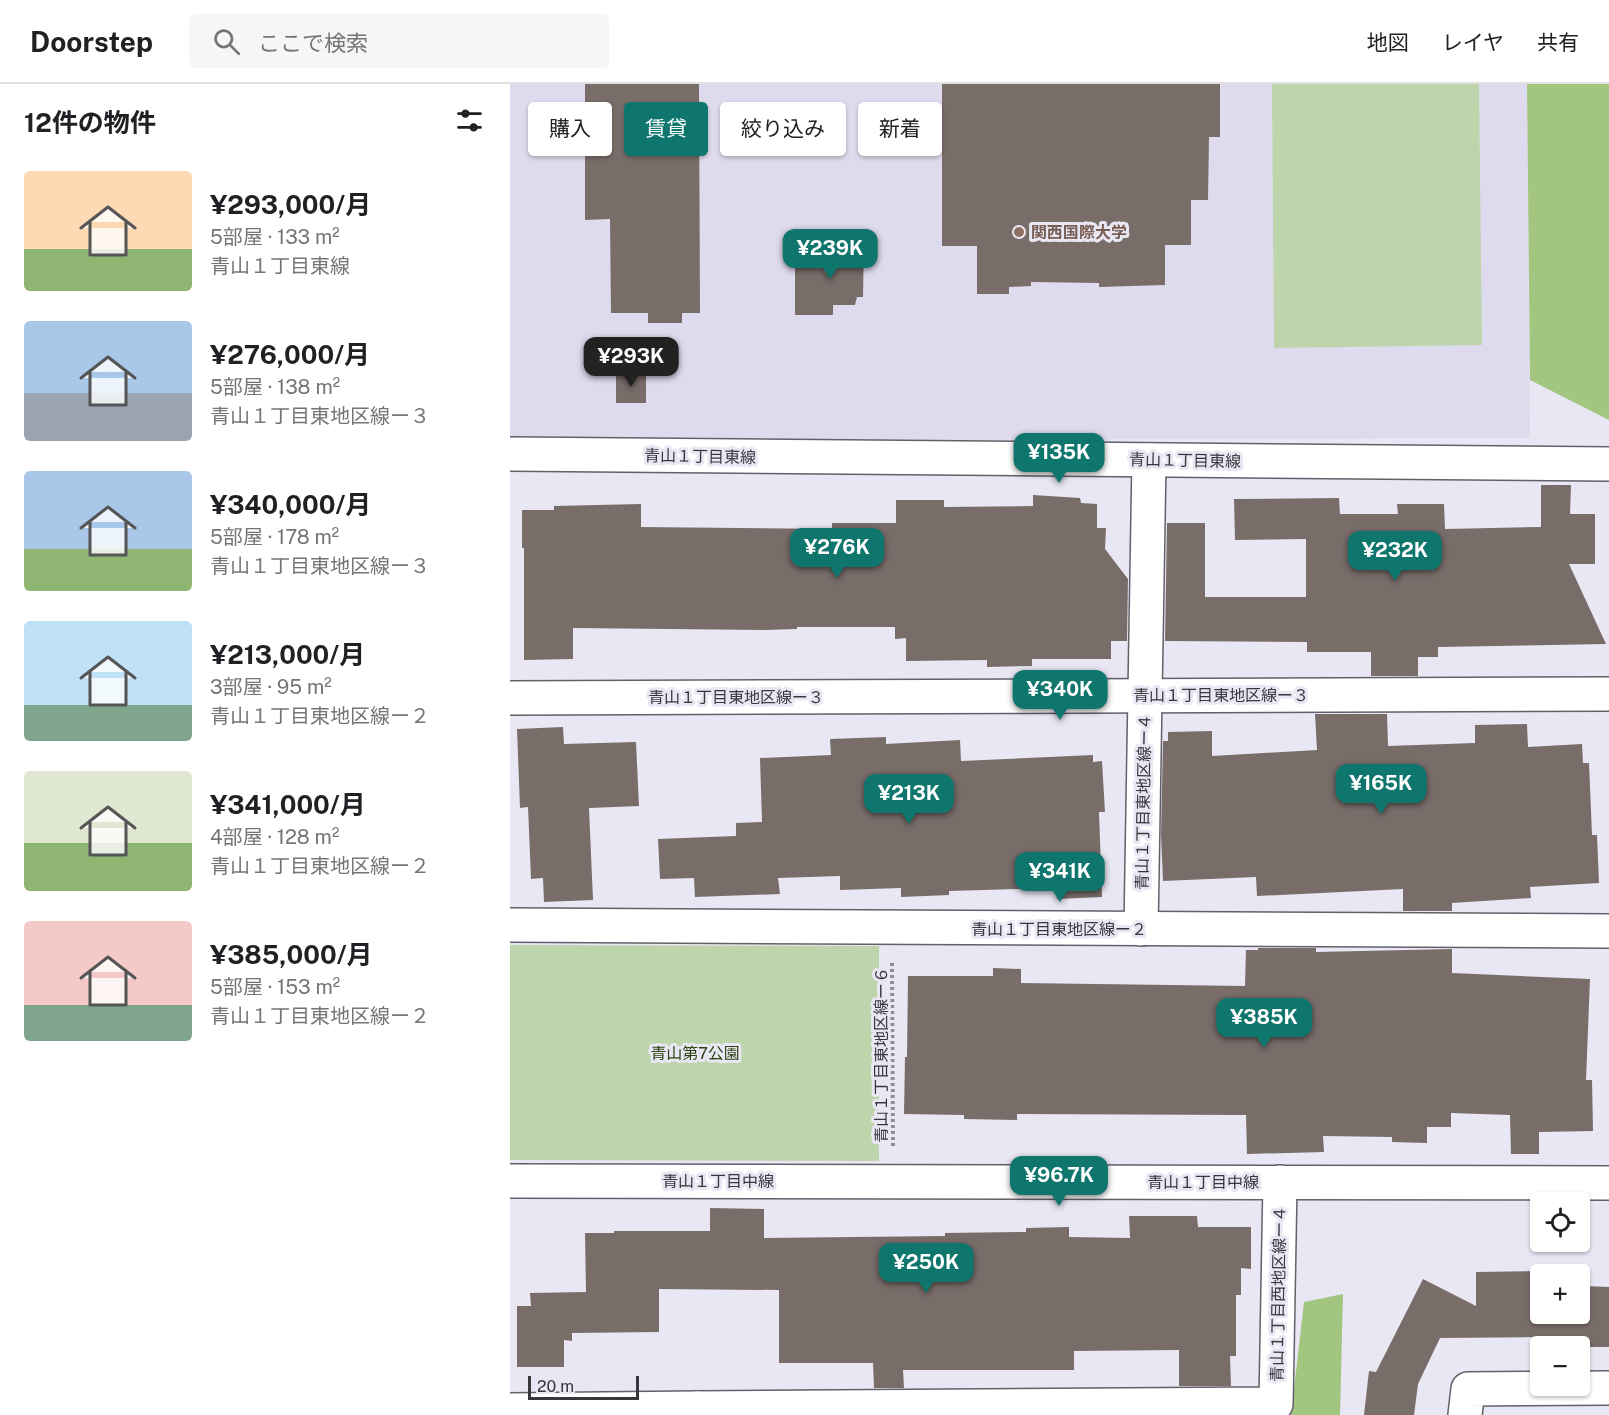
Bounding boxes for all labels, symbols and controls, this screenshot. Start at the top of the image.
search box [189,14,609,68]
text: Doorstep [30,25,153,58]
icon: search [210,25,243,58]
text: ここで検索 [258,30,368,56]
text: 地図 [1367,30,1409,55]
text: レイヤ [1442,30,1504,55]
text: 共有 [1537,30,1579,55]
chip: 購入 [528,102,612,156]
chip: 賃貸 [624,102,708,156]
chip: 絞り込み [720,102,846,156]
chip: 新着 [858,102,942,156]
icon: filters [453,104,486,137]
text: 12件の物件 [24,107,156,138]
text: ¥293,000/月 [210,189,371,220]
icon: home [72,195,144,267]
place label: 関西国際大学 [1031,223,1127,242]
text: 5部屋 · 133 m² [210,225,340,249]
marker: 関西国際大学 [1012,225,1026,239]
pin: ¥239K [788,229,872,280]
text: ¥239K [797,236,863,260]
text: 青山１丁目東線 [210,254,350,278]
pin: ¥293K [589,337,673,388]
text: ¥276,000/月 [210,339,370,370]
text: ¥293K [598,344,664,368]
icon: home [72,345,144,417]
text: 5部屋 · 138 m² [210,375,340,399]
text: 青山１丁目東地区線ー３ [210,404,430,428]
pin: ¥135K [1017,433,1101,484]
text: ¥135K [1028,440,1090,464]
street label: 青山１丁目東線 [644,446,756,467]
street label: 青山１丁目東線 [1129,450,1241,471]
text: ¥340,000/月 [210,489,371,520]
icon: home [72,495,144,567]
text: 5部屋 · 178 m² [210,525,339,549]
pin: ¥276K [795,528,879,579]
pin: ¥232K [1353,531,1437,582]
text: ¥276K [804,535,870,559]
text: ¥232K [1362,538,1428,562]
text: 青山１丁目東地区線ー３ [210,554,430,578]
text: ¥213,000/月 [210,639,365,670]
icon: home [72,645,144,717]
pin: ¥340K [1018,670,1102,721]
text: 3部屋 · 95 m² [210,675,332,699]
text: ¥340K [1027,677,1093,701]
street label: 青山１丁目東地区線ー３ [1133,686,1309,705]
street label: 青山１丁目東地区線ー３ [648,688,824,707]
text: 青山１丁目東地区線ー２ [210,704,430,728]
street label: 青山１丁目東地区線ー４ [1132,714,1155,890]
pin: ¥165K [1339,764,1423,815]
text: ¥165K [1350,771,1412,795]
pin: ¥213K [867,774,951,825]
text: ¥213K [878,781,940,805]
text: ¥341,000/月 [210,789,366,820]
icon: home [72,795,144,867]
text: 4部屋 · 128 m² [210,825,339,849]
pin: ¥341K [1018,852,1102,903]
text: 青山１丁目東地区線ー２ [210,854,430,878]
text: ¥341K [1029,859,1091,883]
street label: 青山１丁目東地区線ー２ [971,920,1147,939]
text: ¥385,000/月 [210,939,373,970]
icon: home [72,945,144,1017]
street label: 青山１丁目東地区線ー６ [872,967,891,1143]
text: 5部屋 · 153 m² [210,975,340,999]
pin: ¥385K [1222,998,1306,1049]
text: 青山１丁目東地区線ー２ [210,1004,430,1028]
text: ¥385K [1230,1005,1298,1029]
park label: 青山第7公園 [650,1044,740,1063]
pin: ¥96.7K [1010,1156,1108,1207]
text: ¥96.7K [1024,1163,1094,1187]
street label: 青山１丁目中線 [662,1172,774,1191]
street label: 青山１丁目中線 [1147,1173,1259,1192]
map controls [1530,1192,1590,1396]
button: locate [1530,1192,1590,1252]
street label: 青山１丁目西地区線ー４ [1267,1206,1290,1382]
pin: ¥250K [884,1243,968,1294]
text: ¥250K [893,1250,959,1274]
button: + [1530,1264,1590,1324]
button: − [1530,1336,1590,1396]
scale bar [528,1373,639,1400]
text: 20 m [537,1377,574,1396]

